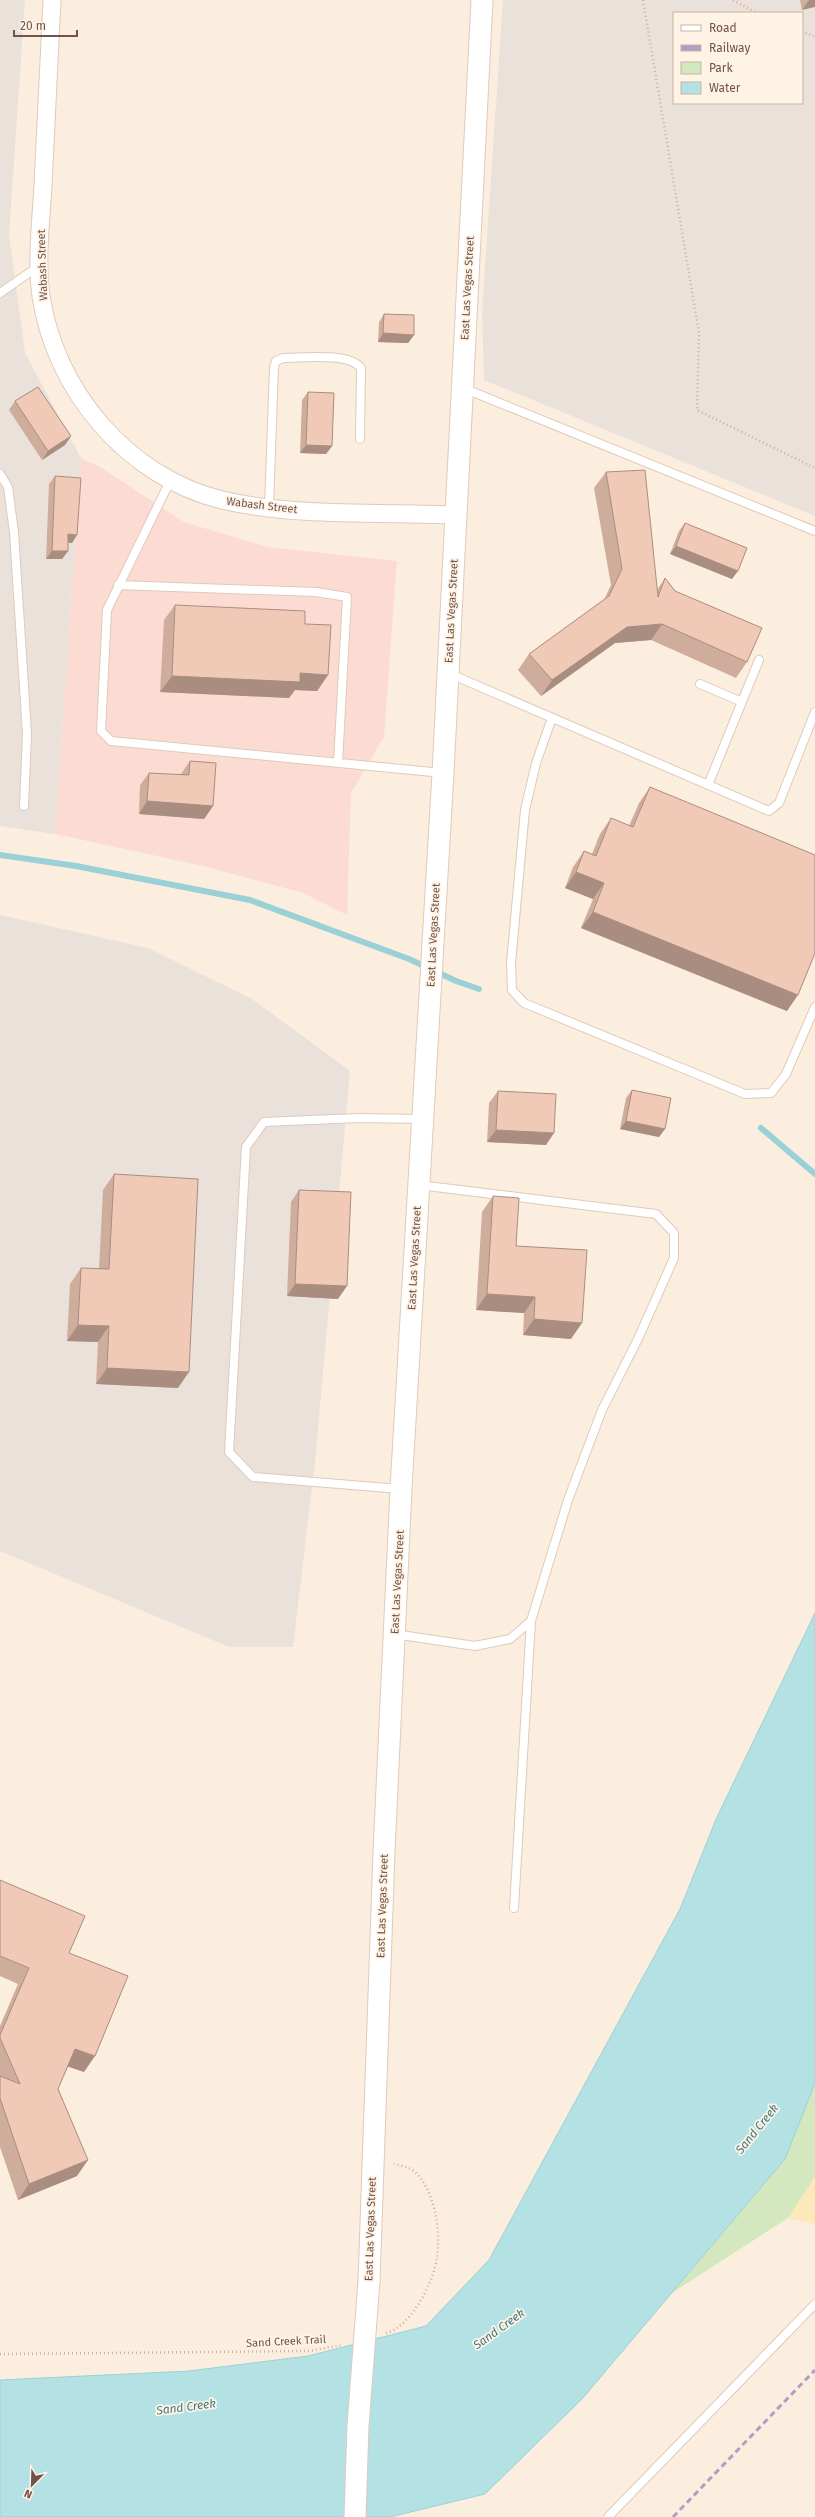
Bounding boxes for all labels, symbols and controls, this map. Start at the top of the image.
scale bar [14,12,77,38]
legend [673,12,803,104]
text: 20 m [20,19,46,33]
text: Road [709,21,737,35]
text: Railway [709,41,750,55]
text: Park [709,61,733,75]
text: Water [709,81,741,95]
street label: Wabash Street [35,229,50,301]
street label: East Las Vegas Street [458,236,477,340]
street label: Wabash Street [226,495,298,516]
street label: East Las Vegas Street [442,559,461,663]
street label: East Las Vegas Street [424,883,443,987]
street label: East Las Vegas Street [405,1206,424,1310]
street label: East Las Vegas Street [388,1530,407,1634]
street label: East Las Vegas Street [374,1854,391,1958]
water label: Sand Creek [732,2101,782,2157]
street label: East Las Vegas Street [362,2177,379,2281]
water label: Sand Creek [470,2305,528,2353]
street label: Sand Creek Trail [246,2333,326,2350]
water label: Sand Creek [154,2396,217,2418]
north arrow [12,2465,52,2505]
text: N [22,2486,34,2501]

